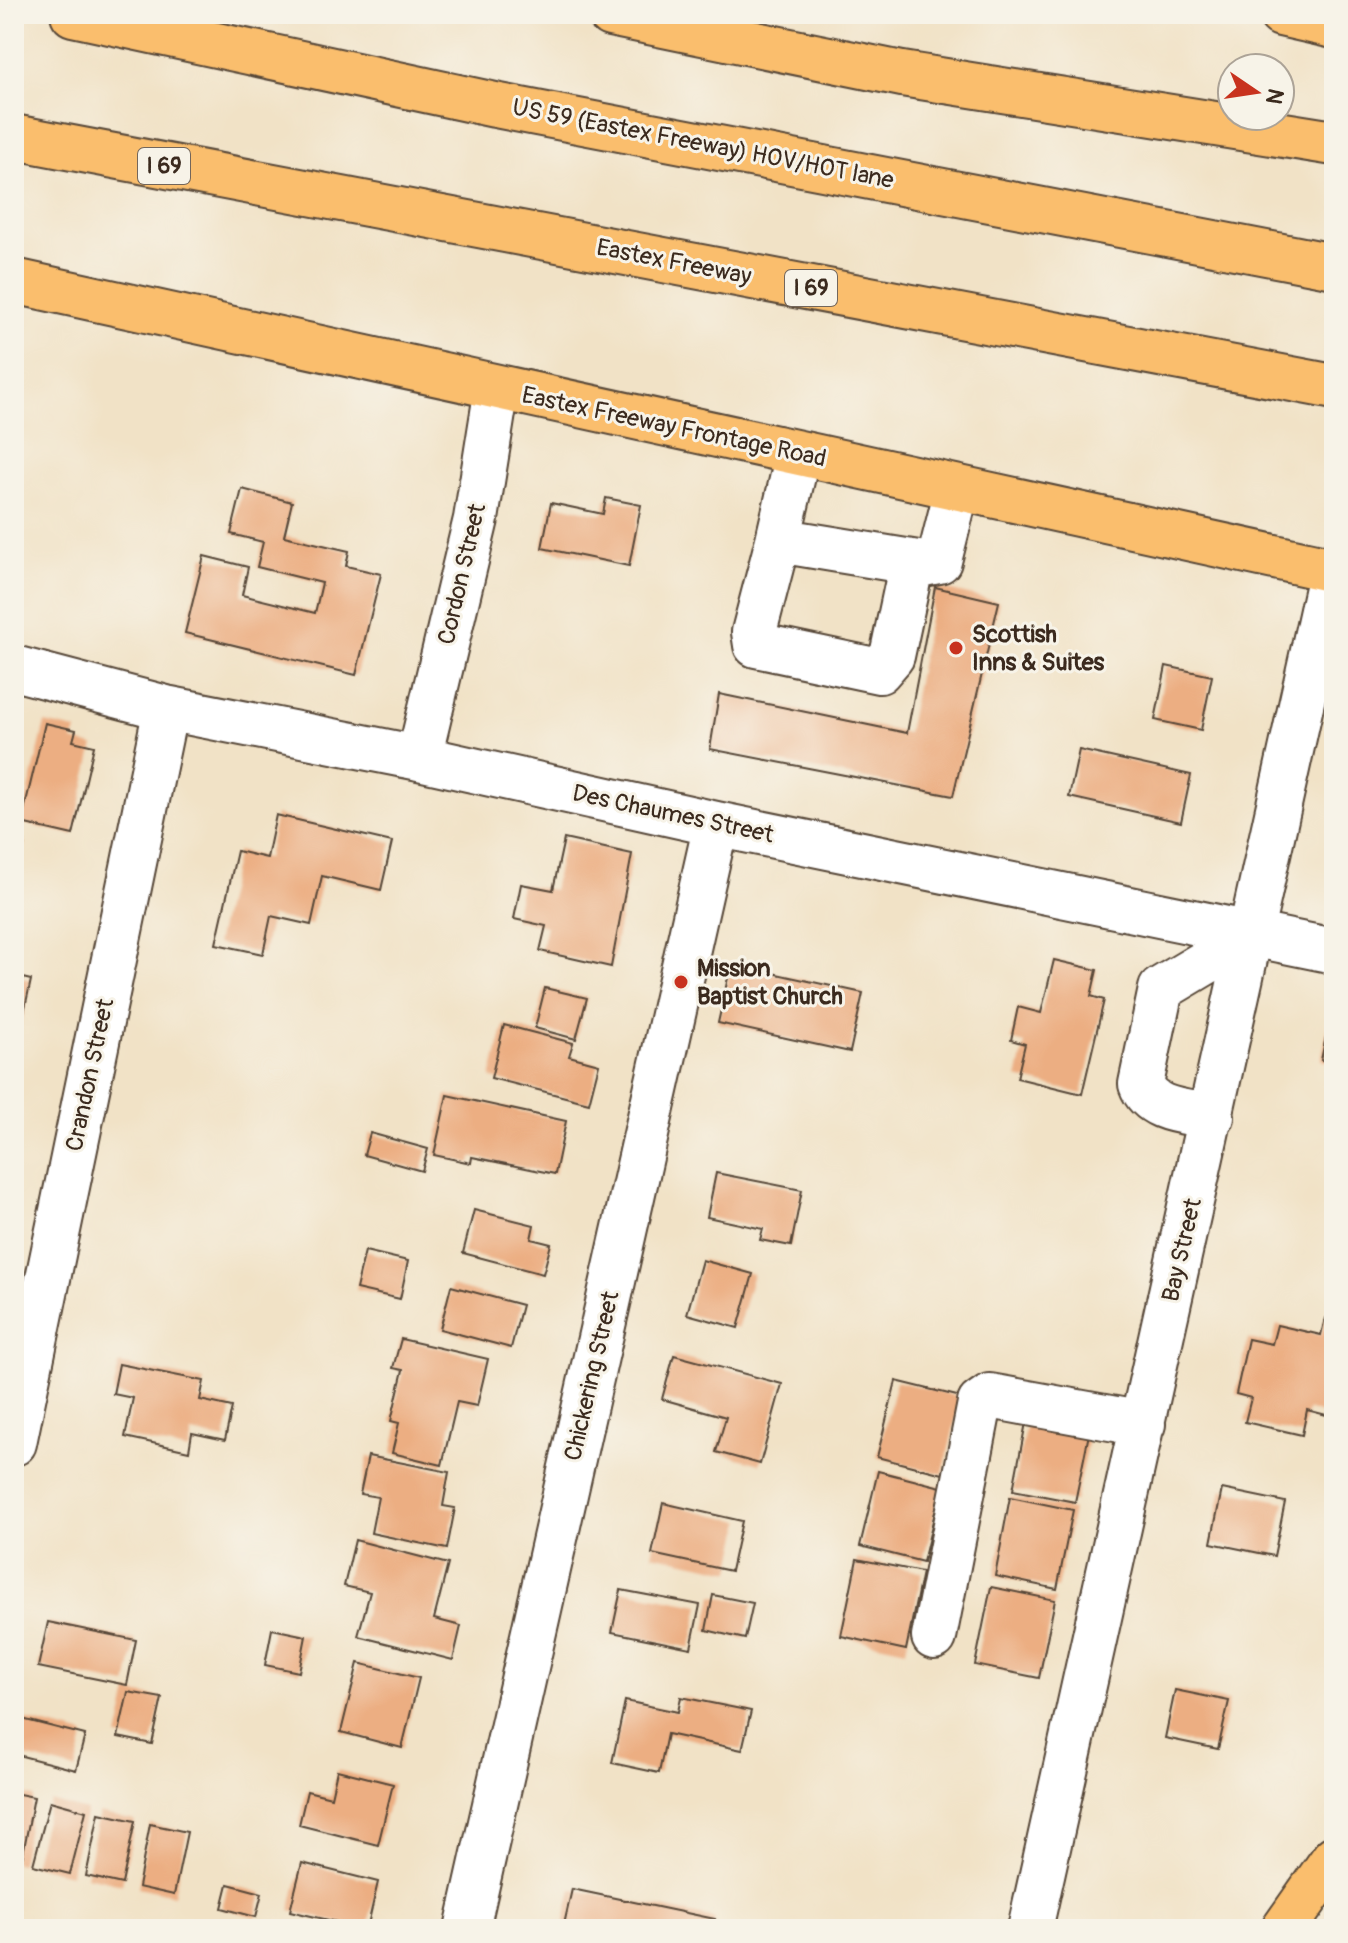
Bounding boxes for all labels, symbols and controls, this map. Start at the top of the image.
north arrow [1216,52,1296,132]
text: N [1259,86,1290,107]
street label: US 59 (Eastex Freeway) HOV/HOT lane [510,93,896,195]
road number: I 69 [138,148,190,184]
street label: Eastex Freeway [594,233,754,291]
road number: I 69 [785,270,837,306]
street label: Eastex Freeway Frontage Road [519,381,829,473]
street label: Cordon Street [432,500,492,647]
place label: Scottish Inns & Suites [972,620,1104,677]
marker: Scottish Inns & Suites [947,639,965,657]
street label: Des Chaumes Street [570,778,777,850]
place label: Mission Baptist Church [697,954,843,1011]
marker: Mission Baptist Church [672,973,690,991]
street label: Crandon Street [60,996,120,1154]
street label: Bay Street [1156,1195,1208,1305]
street label: Chickering Street [558,1288,626,1464]

